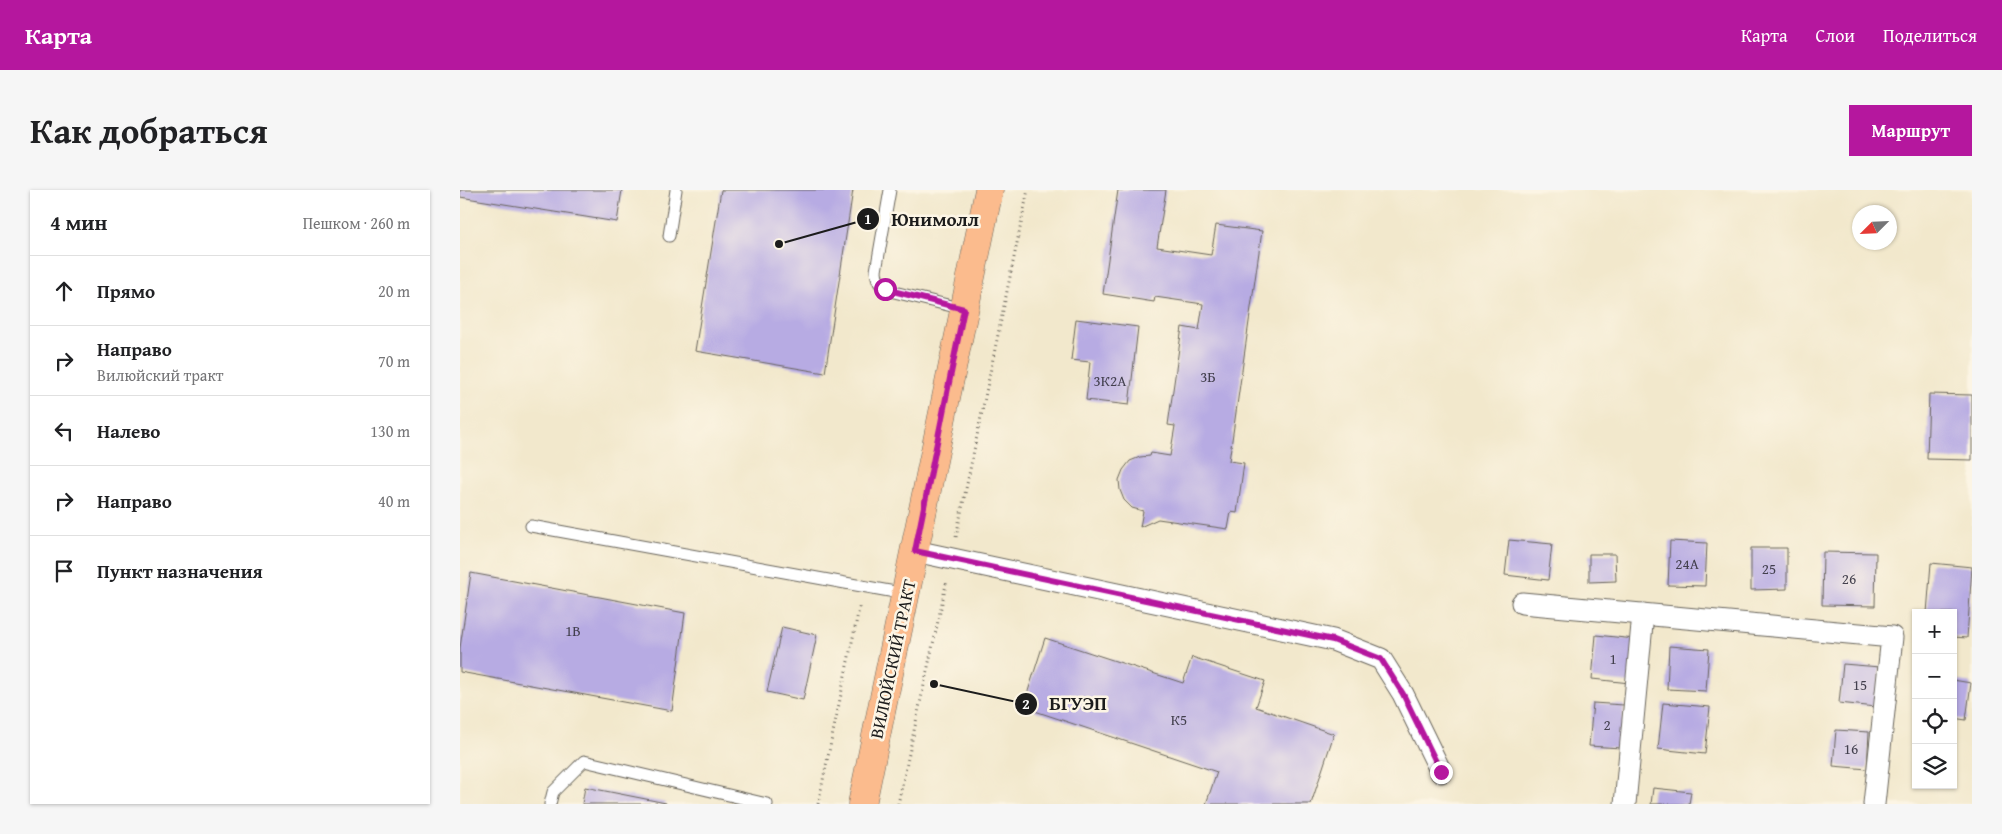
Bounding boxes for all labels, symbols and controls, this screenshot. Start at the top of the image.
text: Карта [25,18,92,53]
text: Карта [1741,22,1788,49]
text: Слои [1816,22,1855,49]
text: Поделиться [1883,22,1977,49]
text: Как добраться [30,105,268,156]
button: Маршрут [1849,105,1972,156]
callout: Юнимолл [856,202,988,236]
text: Юнимолл [891,205,979,233]
north arrow [1852,205,1897,250]
text: 4 мин [50,207,107,238]
text: 1 [864,208,872,229]
text: Пешком · 260 m [303,211,410,235]
icon: ahead [50,277,78,305]
text: Прямо [97,277,155,305]
route start [874,278,897,301]
text: 20 m [378,279,410,303]
text: Направо [97,335,172,363]
icon: right [50,347,78,375]
text: 70 m [378,349,410,373]
text: Вилюйский тракт [97,363,224,387]
house number: 3Б [1200,366,1216,387]
house number: 3К2А [1094,370,1126,391]
icon: left [50,417,78,445]
text: Налево [97,417,160,445]
text: 130 m [370,419,410,443]
icon: right [50,487,78,515]
text: Направо [97,487,172,515]
text: 40 m [378,489,410,513]
house number: 24А [1675,553,1699,574]
icon: arrive [50,557,78,585]
text: Пункт назначения [97,557,263,585]
house number: 25 [1762,558,1776,579]
house number: 26 [1842,568,1856,589]
street label: ВИЛЮЙСКИЙ ТРАКТ [862,577,923,741]
map controls [1912,609,1957,789]
button: + [1912,609,1957,654]
house number: 1В [565,620,581,641]
house number: 1 [1609,648,1617,669]
button: − [1912,654,1957,699]
house number: 15 [1853,674,1867,695]
callout: БГУЭП [1014,687,1116,721]
text: БГУЭП [1049,689,1107,717]
text: 2 [1022,693,1030,714]
button: locate [1912,699,1957,744]
house number: К5 [1171,709,1187,730]
house number: 2 [1603,714,1611,735]
house number: 16 [1844,738,1858,759]
button: layers [1912,744,1957,789]
route end [1430,761,1453,784]

